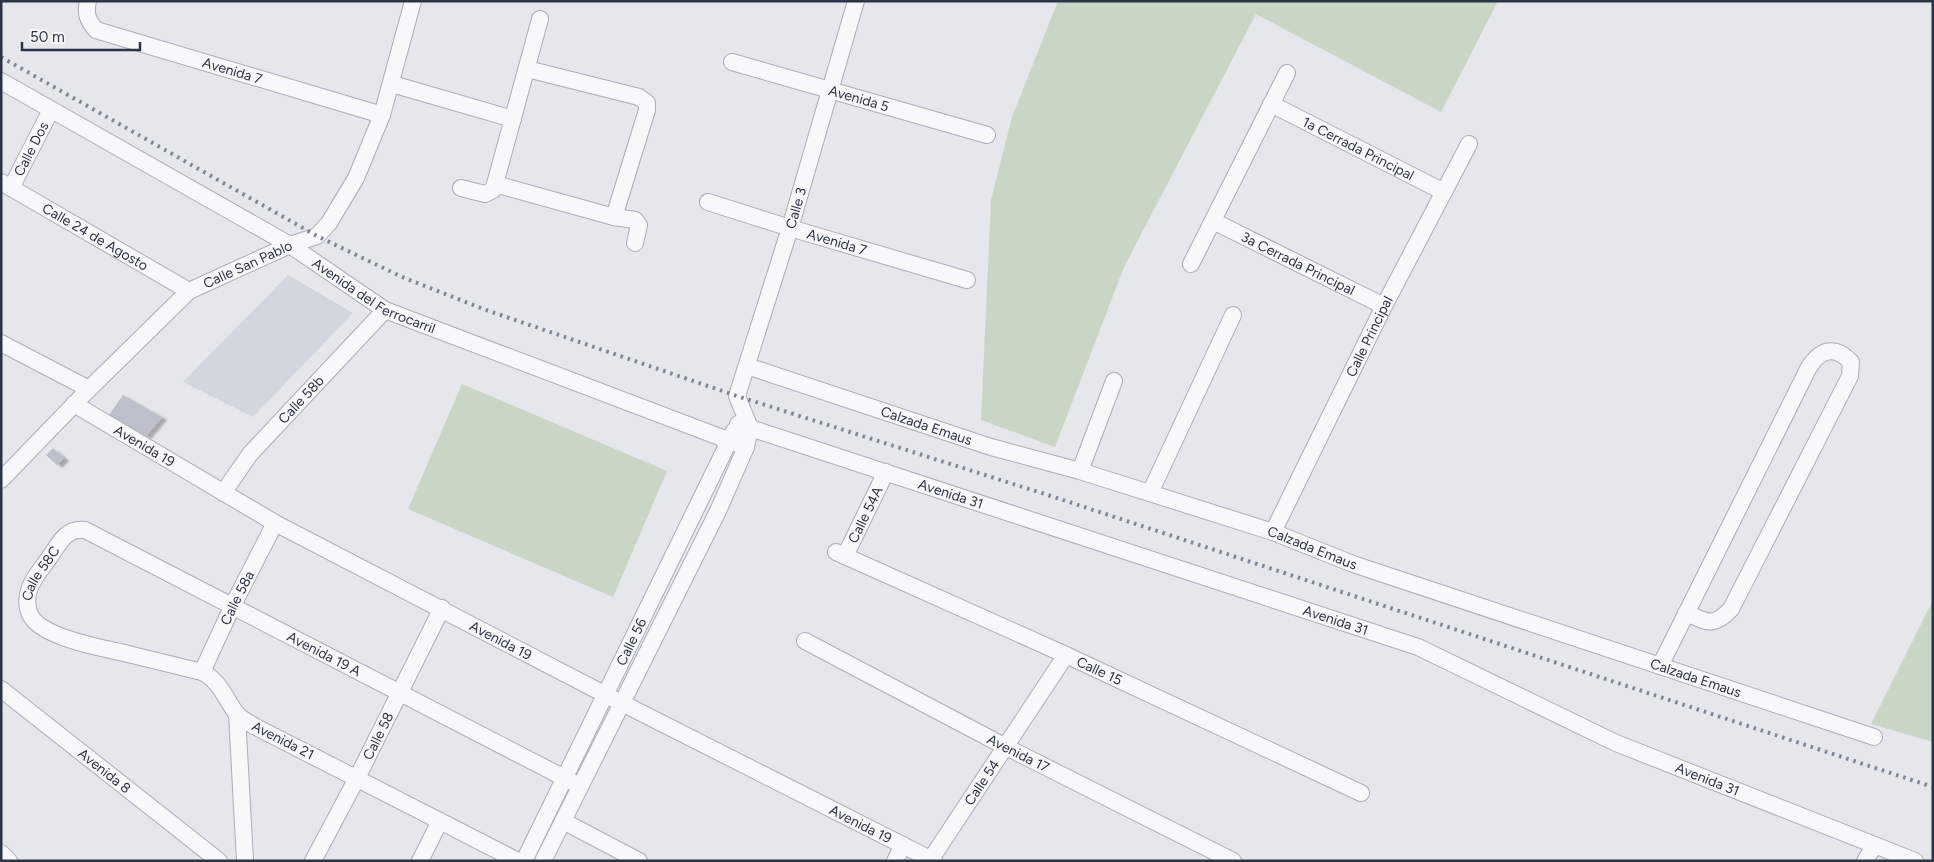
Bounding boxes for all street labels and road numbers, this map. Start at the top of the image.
street label: Avenida 7 [200,54,265,88]
street label: Avenida 5 [827,82,891,116]
street label: 1a Cerrada Principal [1300,113,1417,184]
street label: Calle Dos [11,119,53,179]
street label: Calle 3 [782,186,810,231]
street label: Calle 24 de Agosto [39,200,151,274]
street label: Avenida 7 [805,225,869,259]
street label: 3a Cerrada Principal [1238,228,1357,299]
street label: Calle San Pablo [201,237,295,292]
street label: Avenida del Ferrocarril [309,255,438,337]
street label: Calle Principal [1343,293,1397,380]
street label: Calle 58b [275,372,328,427]
street label: Calzada Emaus [879,403,974,449]
street label: Avenida 19 [111,422,178,471]
street label: Avenida 31 [916,476,985,513]
street label: Calle 54A [845,483,887,546]
street label: Calzada Emaus [1265,523,1359,574]
street label: Calle 58C [19,543,64,602]
street label: Calle 58a [217,568,258,628]
street label: Avenida 31 [1301,602,1370,639]
street label: Calle 56 [613,615,650,668]
street label: Avenida 19 [467,618,535,664]
street label: Avenida 19 A [284,628,364,680]
street label: Calle 15 [1074,653,1125,689]
street label: Calzada Emaus [1648,655,1743,701]
street label: Calle 58 [359,709,398,763]
street label: Avenida 21 [249,718,317,763]
street label: Avenida 17 [984,731,1052,777]
street label: Avenida 8 [74,745,134,797]
street label: Calle 54 [961,756,1004,809]
street label: Avenida 31 [1673,759,1742,800]
street label: Avenida 19 [826,801,895,847]

